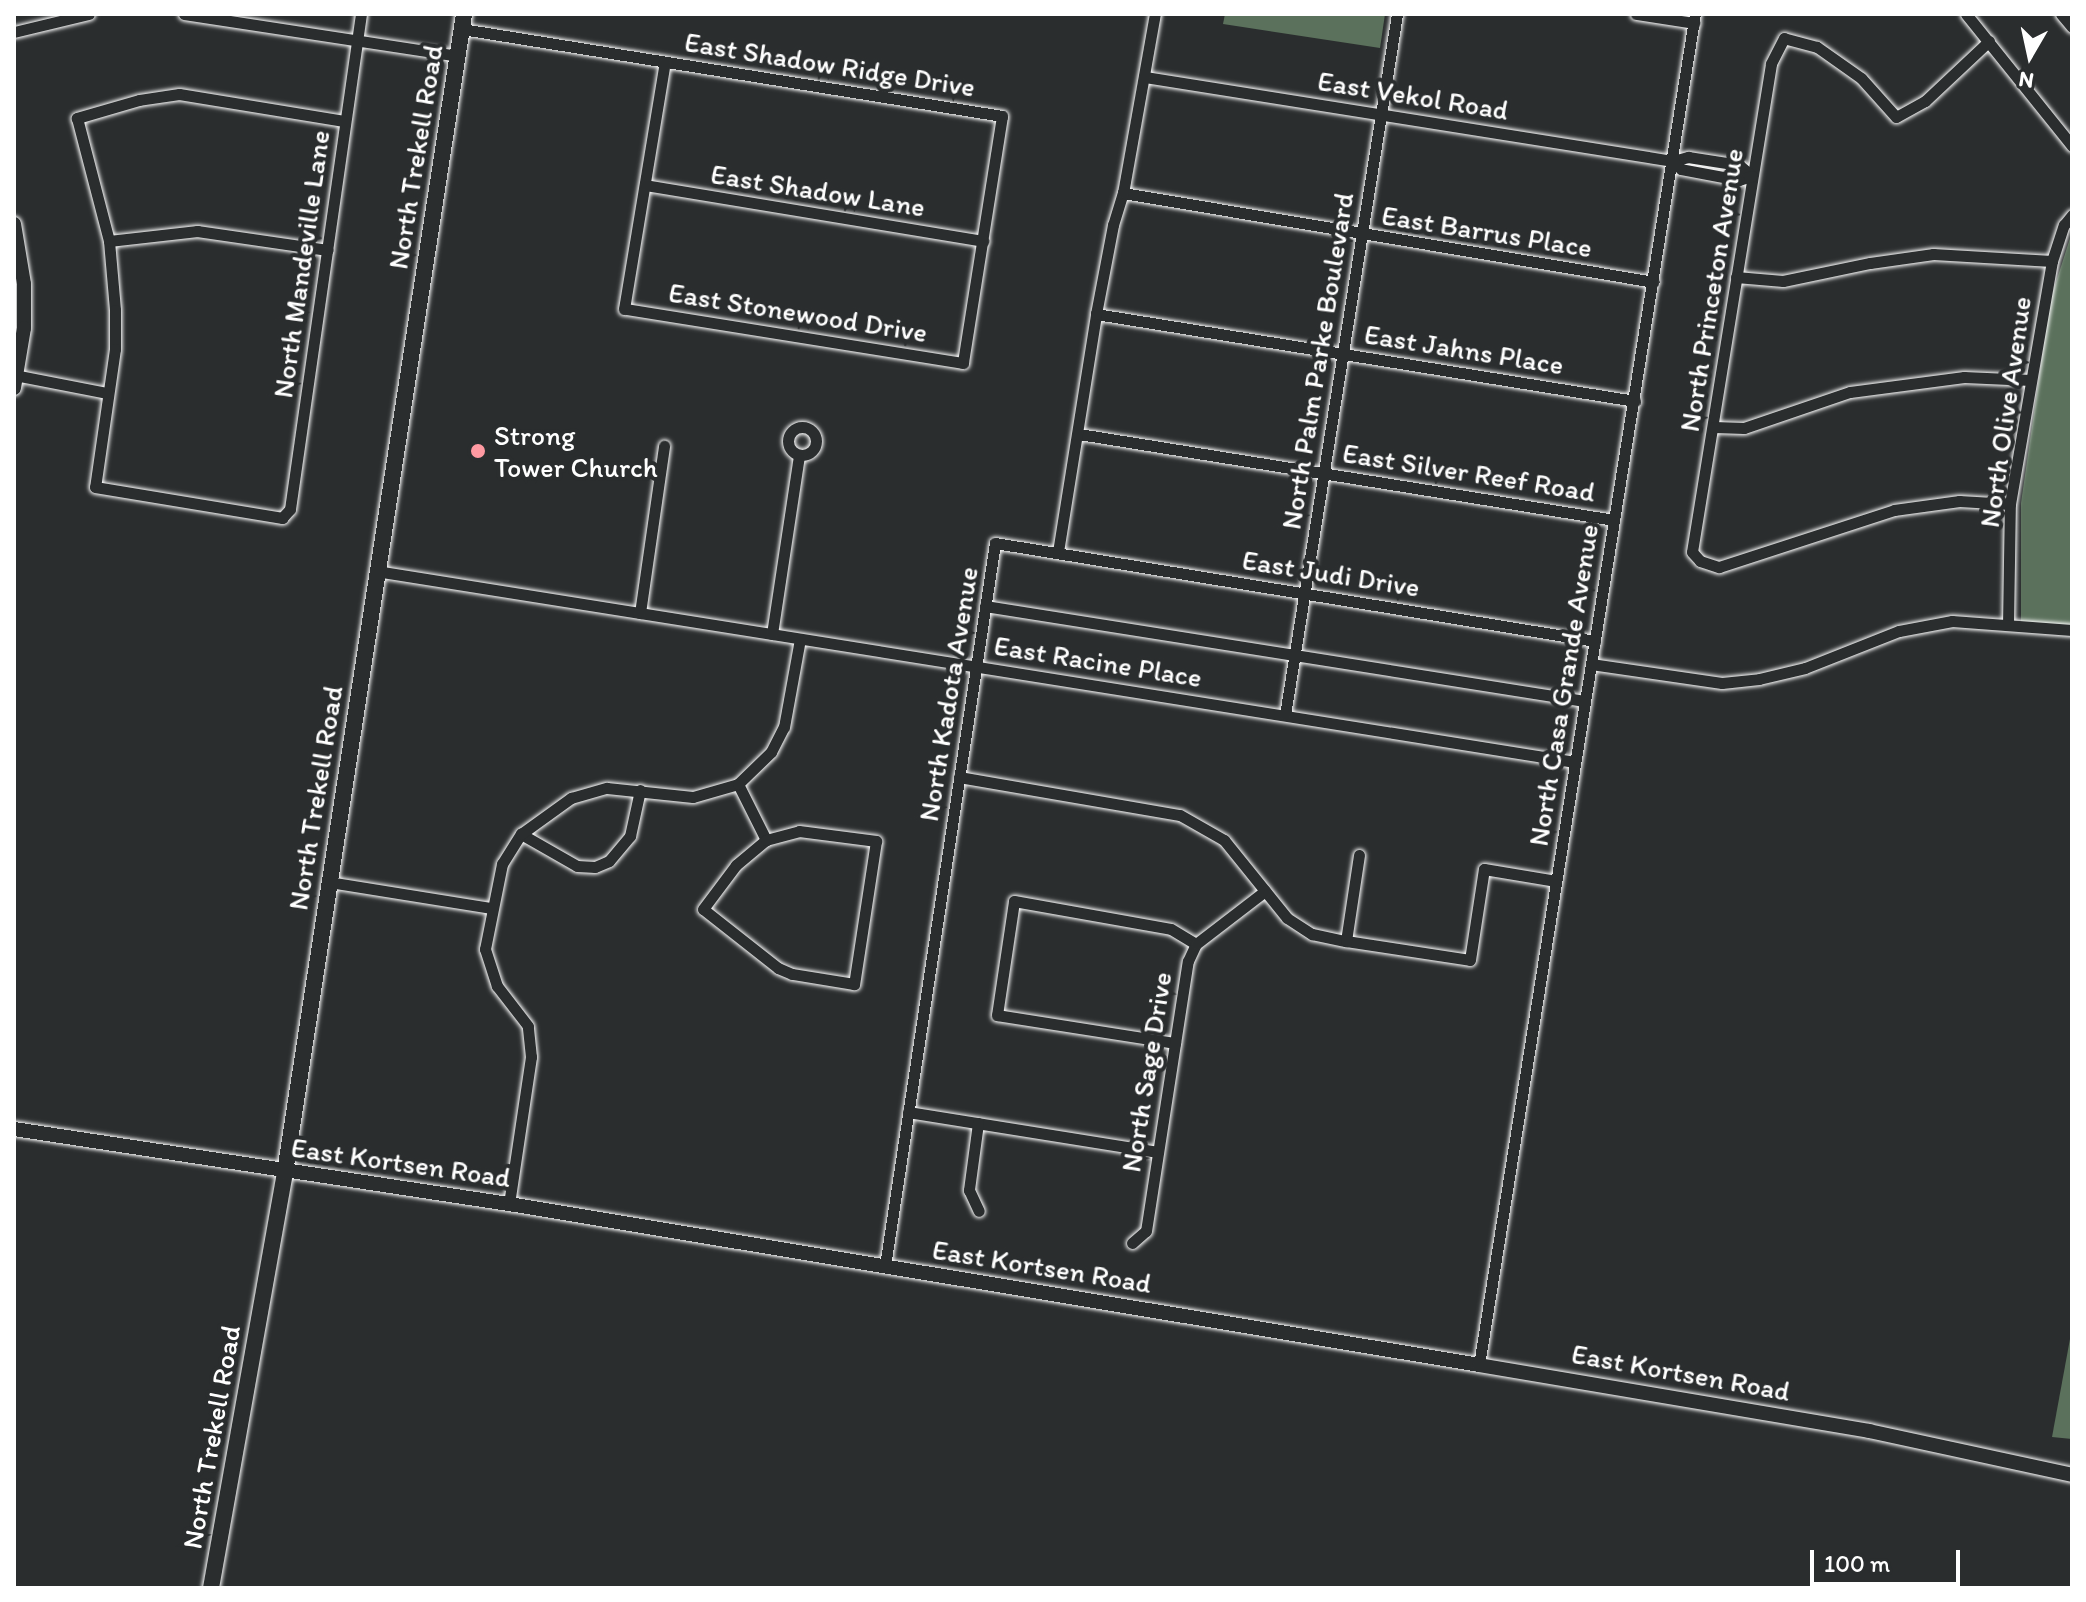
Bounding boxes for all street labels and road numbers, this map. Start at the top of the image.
street label: East Shadow Ridge Drive [681,24,979,104]
street label: North Trekell Road [381,44,449,270]
street label: East Vekol Road [1316,63,1510,127]
street label: North Mandeville Lane [266,128,336,400]
street label: North Princeton Avenue [1672,147,1750,433]
street label: East Shadow Lane [708,156,928,224]
street label: North Palm Parke Boulevard [1274,190,1360,532]
street label: East Barrus Place [1380,198,1594,264]
street label: East Stonewood Drive [667,275,929,349]
street label: North Olive Avenue [1972,295,2038,529]
street label: East Jahns Place [1362,317,1566,381]
street label: East Silver Reef Road [1341,436,1597,508]
street label: North Casa Grande Avenue [1521,523,1605,847]
street label: East Judi Drive [1239,542,1423,604]
street label: North Kadota Avenue [911,564,985,824]
street label: East Racine Place [991,628,1205,694]
street label: North Trekell Road [281,685,349,911]
street label: North Sage Drive [1113,969,1179,1175]
street label: East Kortsen Road [289,1130,513,1194]
street label: East Kortsen Road [930,1232,1154,1300]
street label: North Trekell Road [175,1324,247,1550]
street label: East Kortsen Road [1569,1336,1793,1408]

